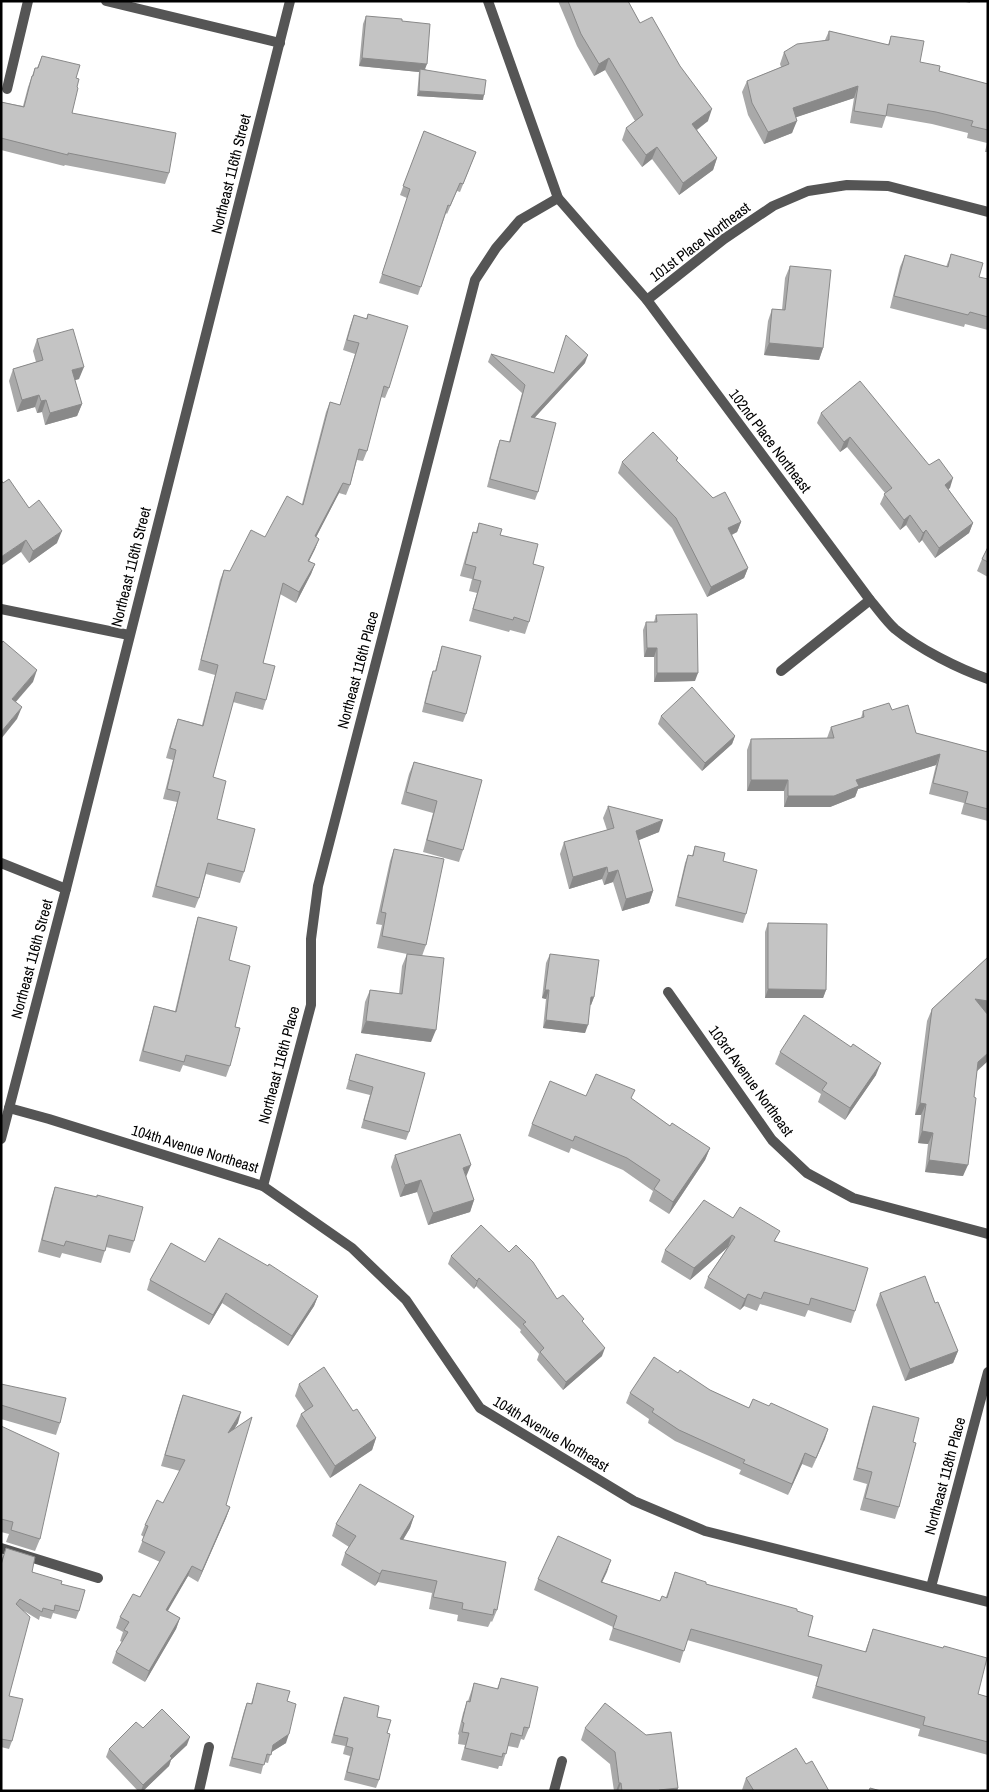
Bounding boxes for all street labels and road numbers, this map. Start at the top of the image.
street label: Northeast 116th Street [205,111,256,236]
street label: 101st Place Northeast [645,196,755,286]
street label: 102nd Place Northeast [724,384,817,497]
street label: Northeast 116th Street [105,504,156,629]
street label: Northeast 116th Place [332,609,383,731]
street label: Northeast 116th Street [5,896,58,1021]
street label: Northeast 116th Place [253,1004,304,1126]
street label: 103rd Avenue Northeast [704,1021,799,1141]
street label: 104th Avenue Northeast [129,1119,262,1178]
street label: 104th Avenue Northeast [489,1391,614,1477]
street label: Northeast 118th Place [919,1415,970,1537]

